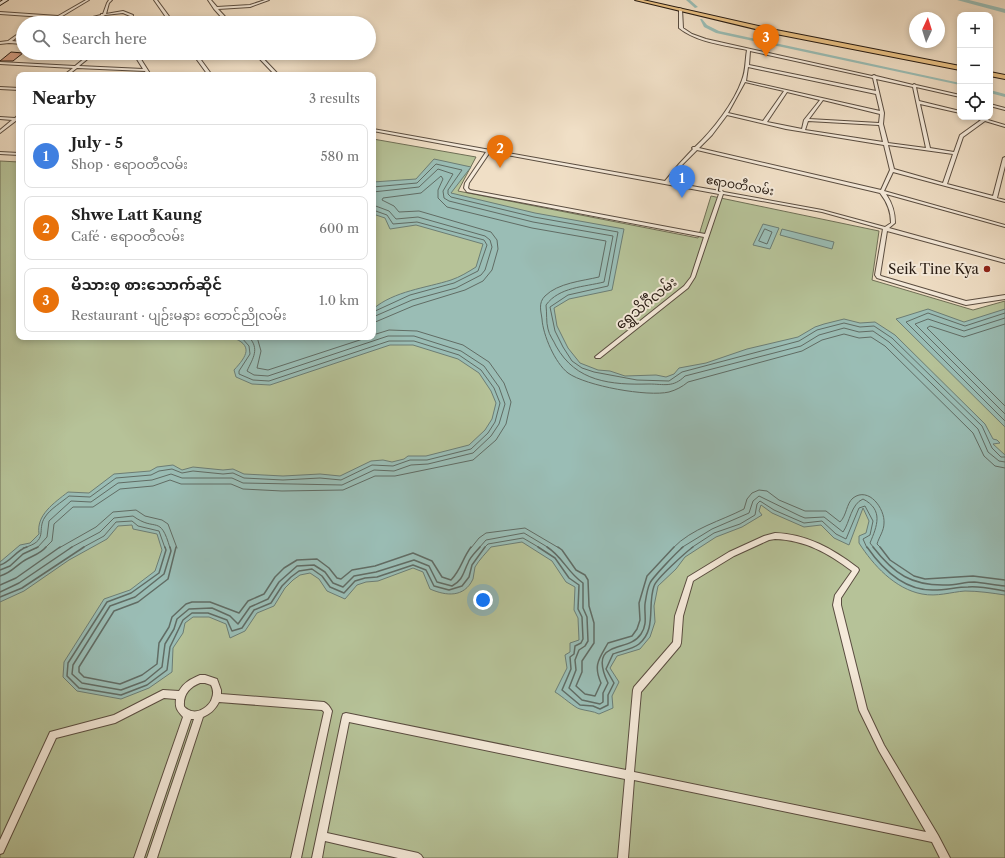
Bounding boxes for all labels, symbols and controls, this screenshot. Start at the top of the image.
north arrow [909,12,945,48]
map controls [957,12,993,120]
button: + [957,12,993,48]
search box [16,16,376,60]
pin: 3 [753,24,779,57]
icon: search [30,27,52,49]
text: Search here [62,29,147,48]
button: − [957,48,993,84]
button: locate [957,84,993,120]
text: Nearby [32,88,96,108]
text: 3 results [309,90,360,106]
text: July - 5 [71,133,123,152]
pin: 2 [487,135,513,168]
text: 1 [43,148,49,164]
text: 580 m [320,148,359,164]
text: Shop · ဧရာဝတီလမ်း [71,156,188,172]
pin: 1 [669,165,695,198]
street label: ဧရာဝတီလမ်း [704,171,775,201]
text: Shwe Latt Kaung [71,205,202,224]
text: 2 [42,220,50,236]
text: 600 m [319,220,359,236]
text: Café · ဧရာဝတီလမ်း [71,228,185,244]
place label: Seik Tine Kya [888,260,980,278]
marker: Seik Tine Kya [982,264,992,274]
street label: ရွှေသိင်္ဂီလမ်း [611,272,682,335]
text: မိသားစု စားသောက်ဆိုင် [71,275,222,294]
text: 3 [42,292,50,308]
text: 1.0 km [319,292,359,308]
text: Restaurant · ပျဉ်းမနား တောင်ညိုလမ်း [71,307,286,323]
your location [473,590,493,610]

